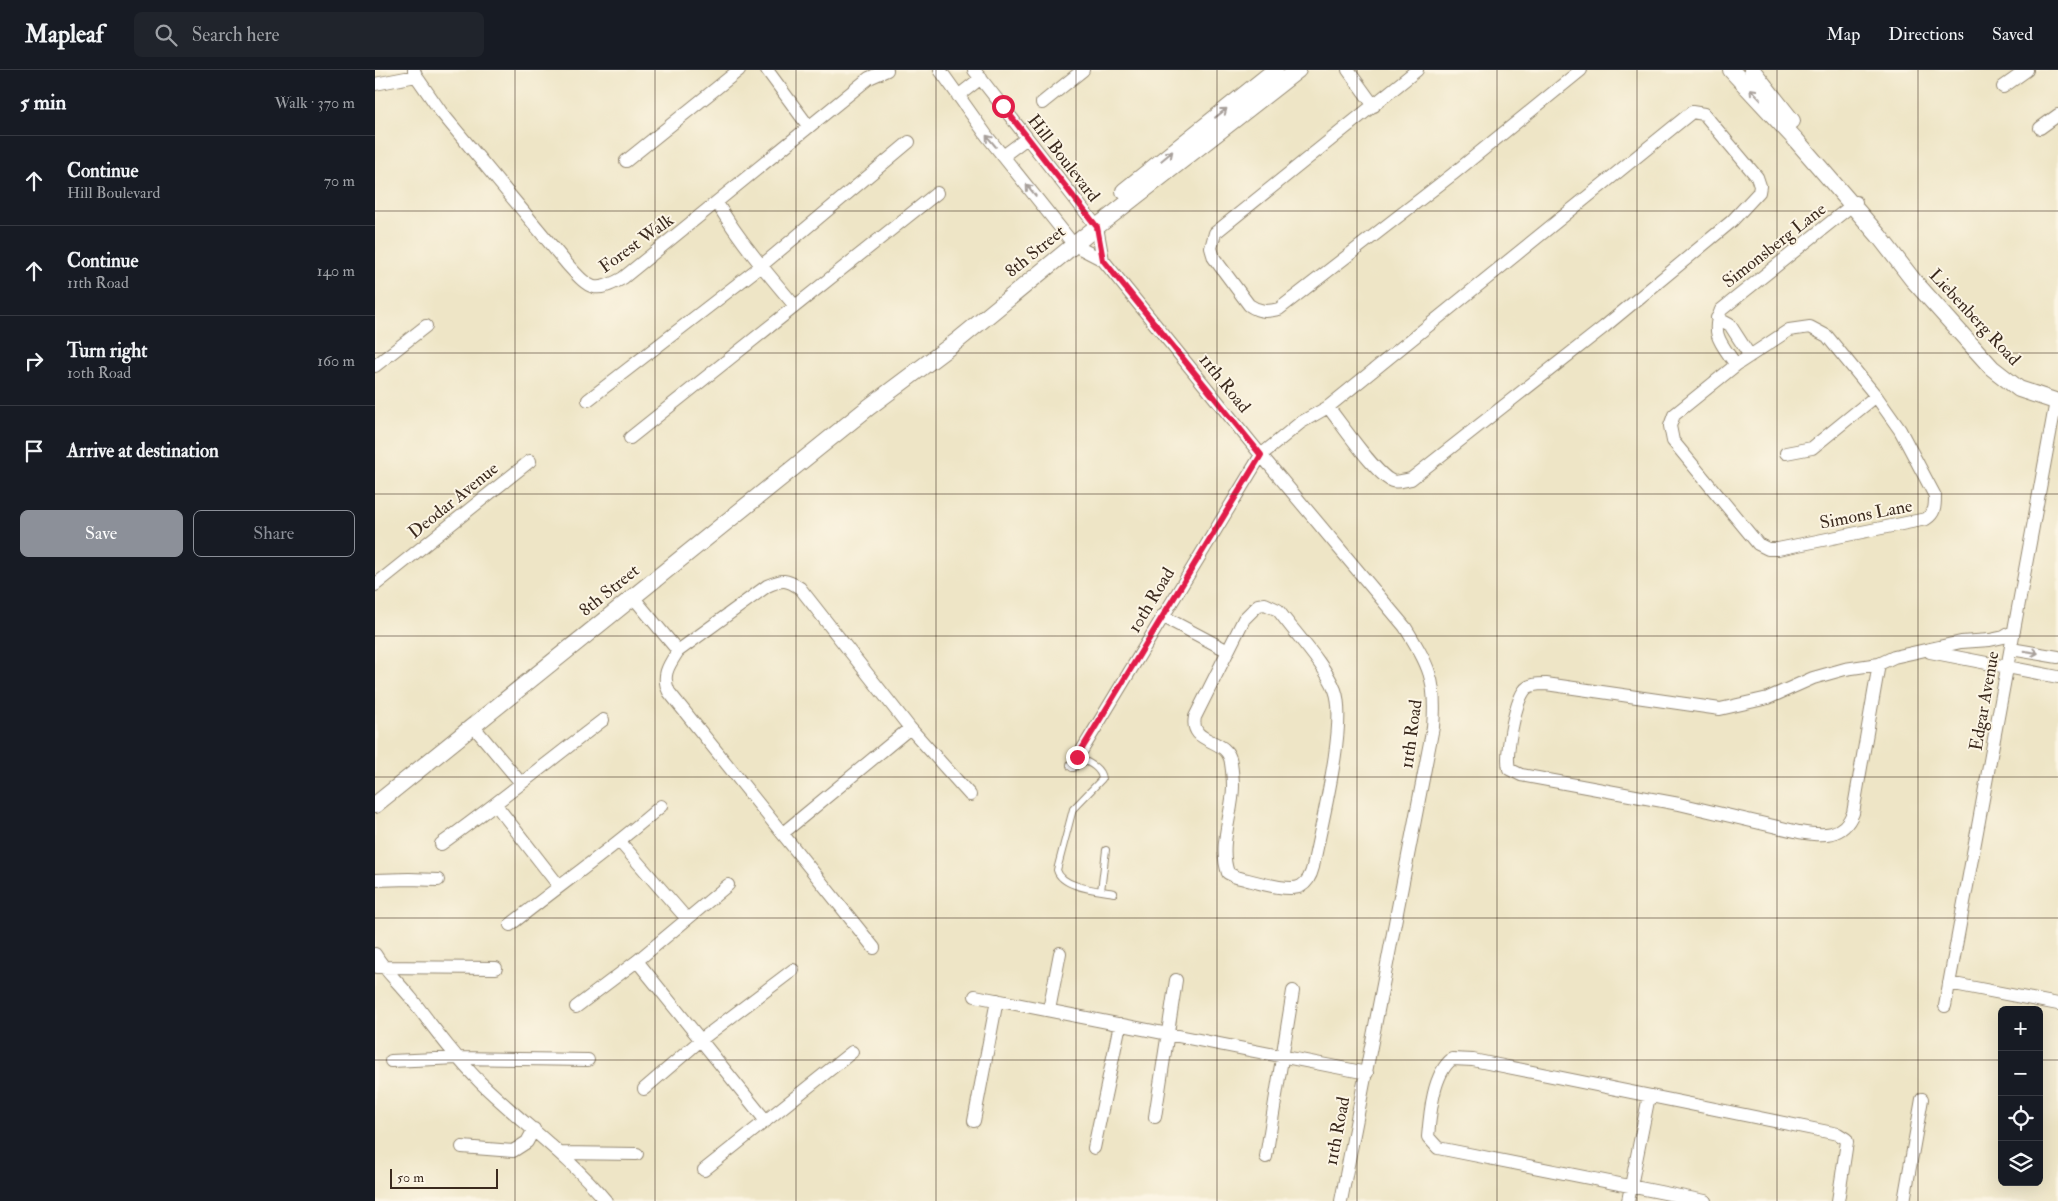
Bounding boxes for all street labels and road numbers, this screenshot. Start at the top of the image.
street label: Hill Boulevard [1022,110,1105,207]
street label: Simonsberg Lane [1718,197,1831,293]
street label: Forest Walk [594,208,678,278]
street label: 8th Street [1001,220,1070,283]
street label: Liebenberg Road [1924,264,2025,371]
street label: 11th Road [1194,349,1256,418]
street label: Deodar Avenue [403,457,504,544]
street label: Simons Lane [1818,494,1915,535]
street label: 8th Street [575,559,644,622]
street label: 10th Road [1123,563,1180,637]
street label: Edgar Avenue [1964,649,2005,753]
street label: 11th Road [1395,698,1428,770]
street label: 11th Road [1320,1095,1355,1167]

